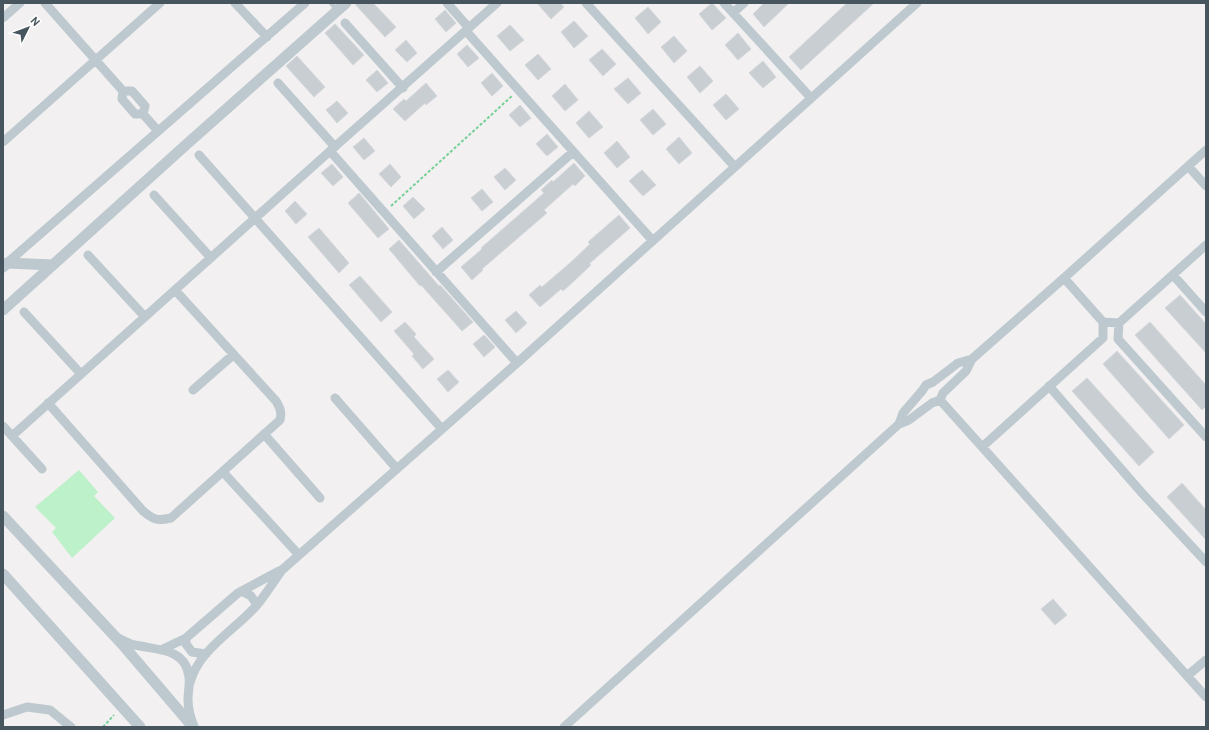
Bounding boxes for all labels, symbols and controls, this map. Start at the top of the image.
north arrow [8,8,48,48]
text: N [27,14,43,30]

